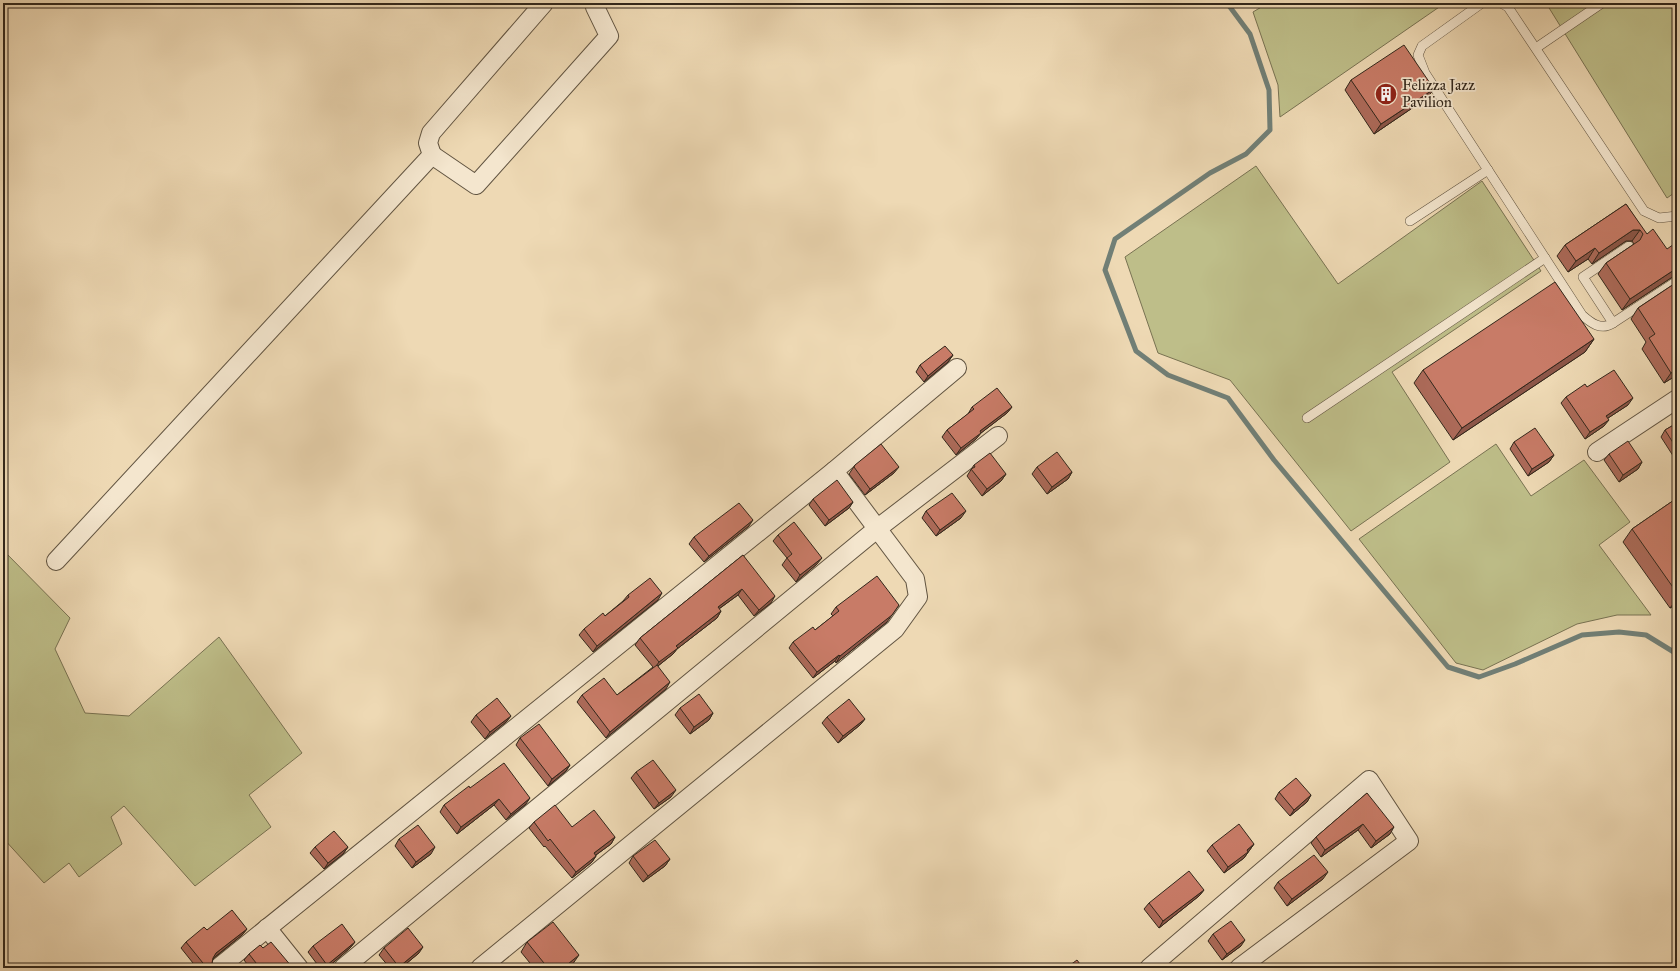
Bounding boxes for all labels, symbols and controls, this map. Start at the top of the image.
place label: Felizza Jazz Pavilion [1402,76,1475,111]
building icon: Felizza Jazz Pavilion [1373,81,1399,107]

